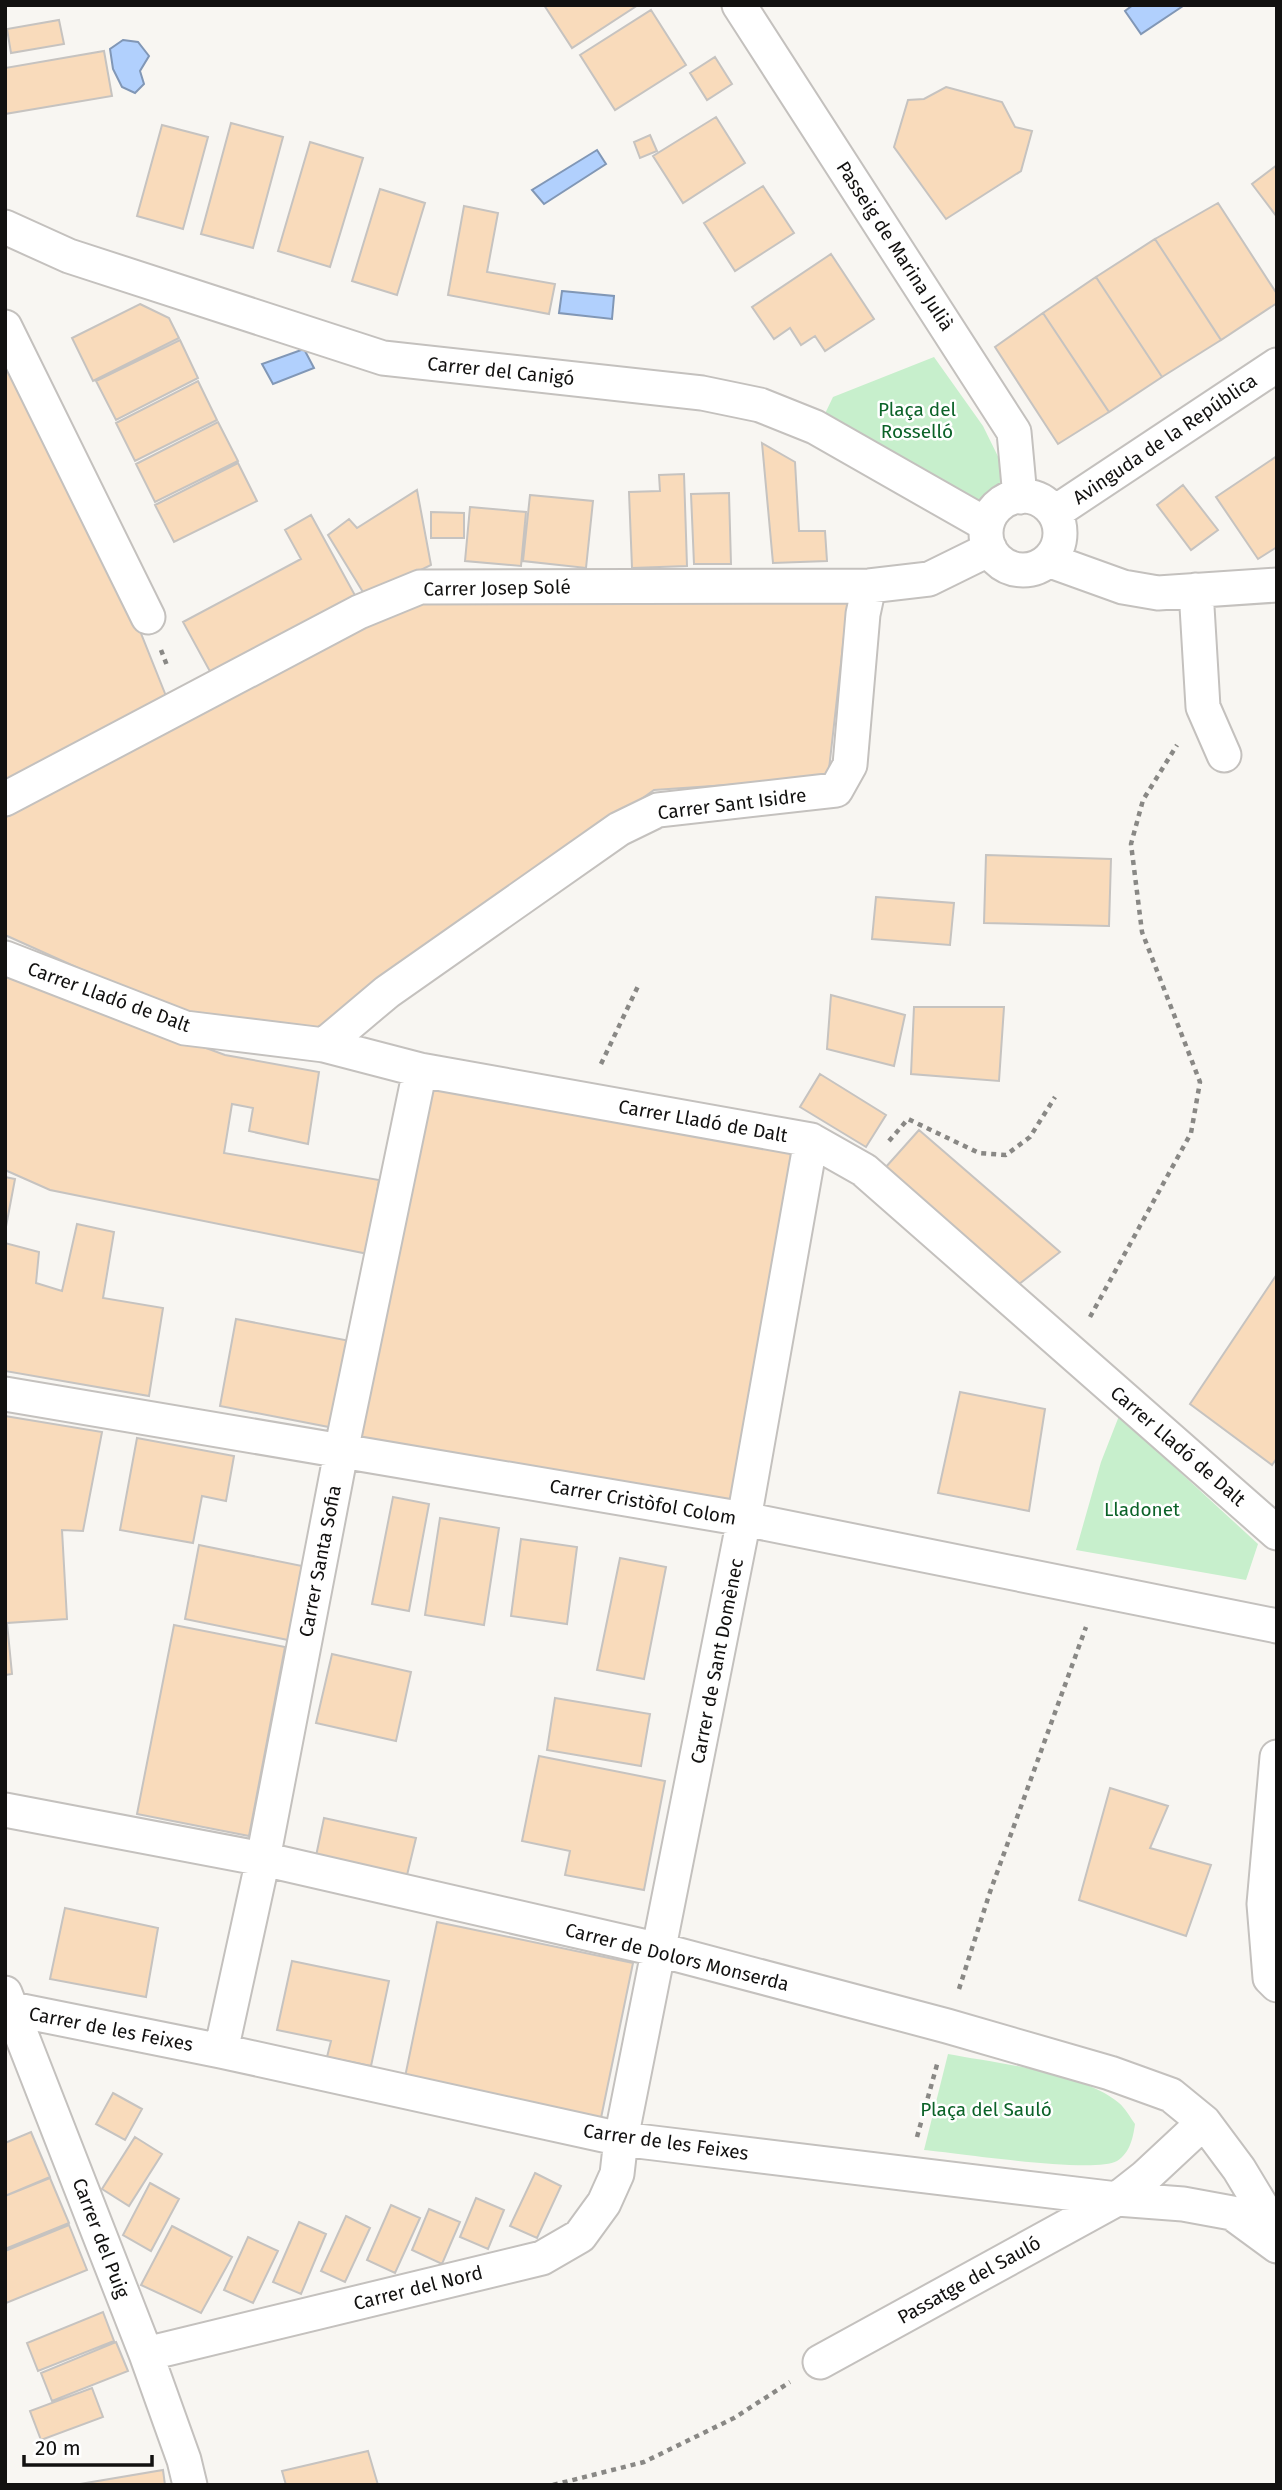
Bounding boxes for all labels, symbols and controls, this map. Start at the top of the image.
street label: Passeig de Marina Julià [832,157,958,335]
street label: Carrer del Canigó [426,352,576,390]
street label: Avinguda de la República [1069,369,1261,509]
park label: Plaça del Rosselló [878,398,957,443]
street label: Carrer Josep Solé [423,575,571,601]
street label: Carrer Sant Isidre [656,783,808,825]
street label: Carrer Lladó de Dalt [24,957,194,1037]
street label: Carrer Lladó de Dalt [617,1095,790,1147]
street label: Carrer Lladó de Dalt [1106,1381,1250,1511]
street label: Carrer Cristòfol Colom [548,1474,738,1530]
street label: Carrer Santa Sofia [294,1483,346,1639]
park label: Lladonet [1104,1498,1180,1521]
street label: Carrer de Sant Domènec [686,1556,748,1766]
street label: Carrer de Dolors Monserda [563,1918,791,1996]
street label: Carrer de les Feixes [27,2002,195,2056]
park label: Plaça del Sauló [920,2098,1052,2121]
street label: Carrer de les Feixes [582,2119,750,2165]
street label: Carrer del Puig [68,2175,134,2301]
street label: Passatge del Sauló [893,2231,1045,2329]
street label: Carrer del Nord [351,2261,485,2315]
scale bar [24,2424,152,2468]
text: 20 m [35,2435,81,2461]

